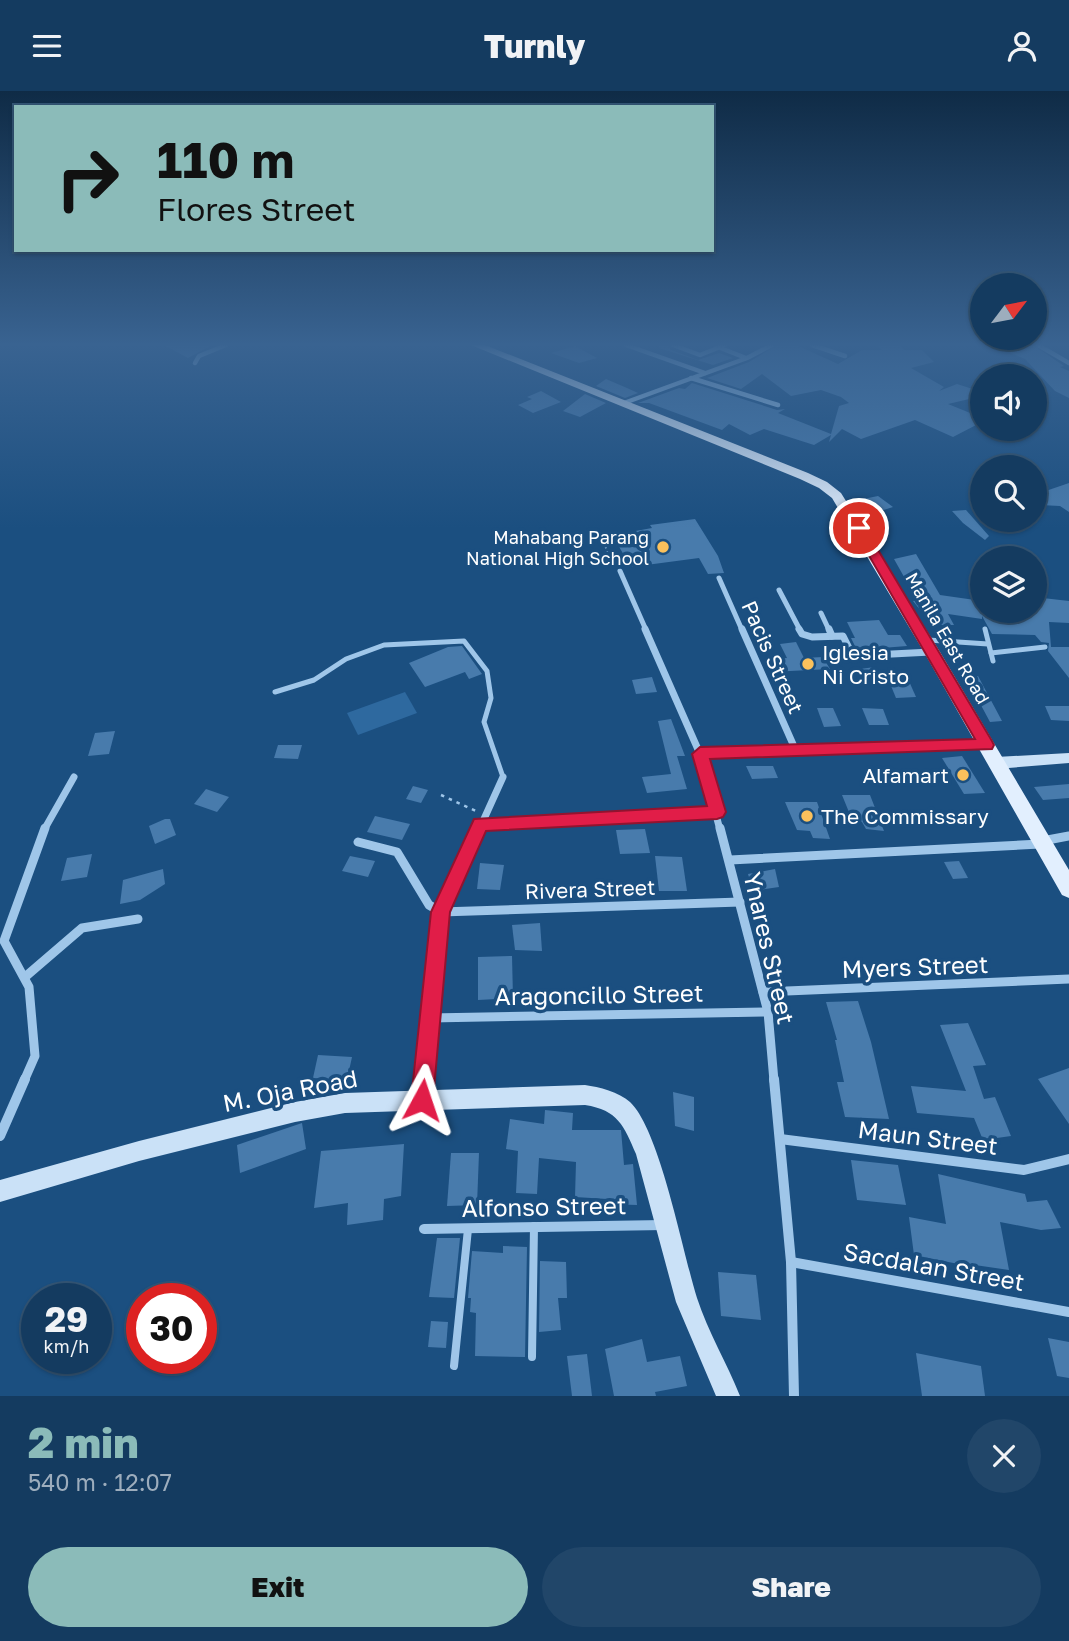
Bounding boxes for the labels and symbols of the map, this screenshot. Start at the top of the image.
north arrow [970,273,1046,350]
pin [829,498,889,558]
place label: Mahabang Parang National High School [466,526,649,569]
marker: Mahabang Parang National High School [655,539,671,555]
street label: Manila East Road [901,568,995,708]
street label: Pacis Street [737,596,809,718]
place label: Iglesia Ni Cristo [822,639,909,689]
marker: Iglesia Ni Cristo [800,656,816,672]
place label: Alfamart [862,762,949,788]
marker: Alfamart [955,767,971,783]
place label: The Commissary [821,803,989,829]
marker: The Commissary [799,808,815,824]
street label: Ynares Street [738,869,802,1027]
street label: Rivera Street [524,874,656,904]
street label: Myers Street [841,949,989,983]
street label: Aragoncillo Street [494,978,704,1010]
street label: M. Oja Road [220,1063,360,1117]
position arrow [385,1063,459,1137]
street label: Maun Street [856,1114,1000,1160]
street label: Alfonso Street [461,1190,627,1222]
street label: Sacdalan Street [841,1236,1027,1296]
speed limit sign: 30 [126,1283,217,1374]

